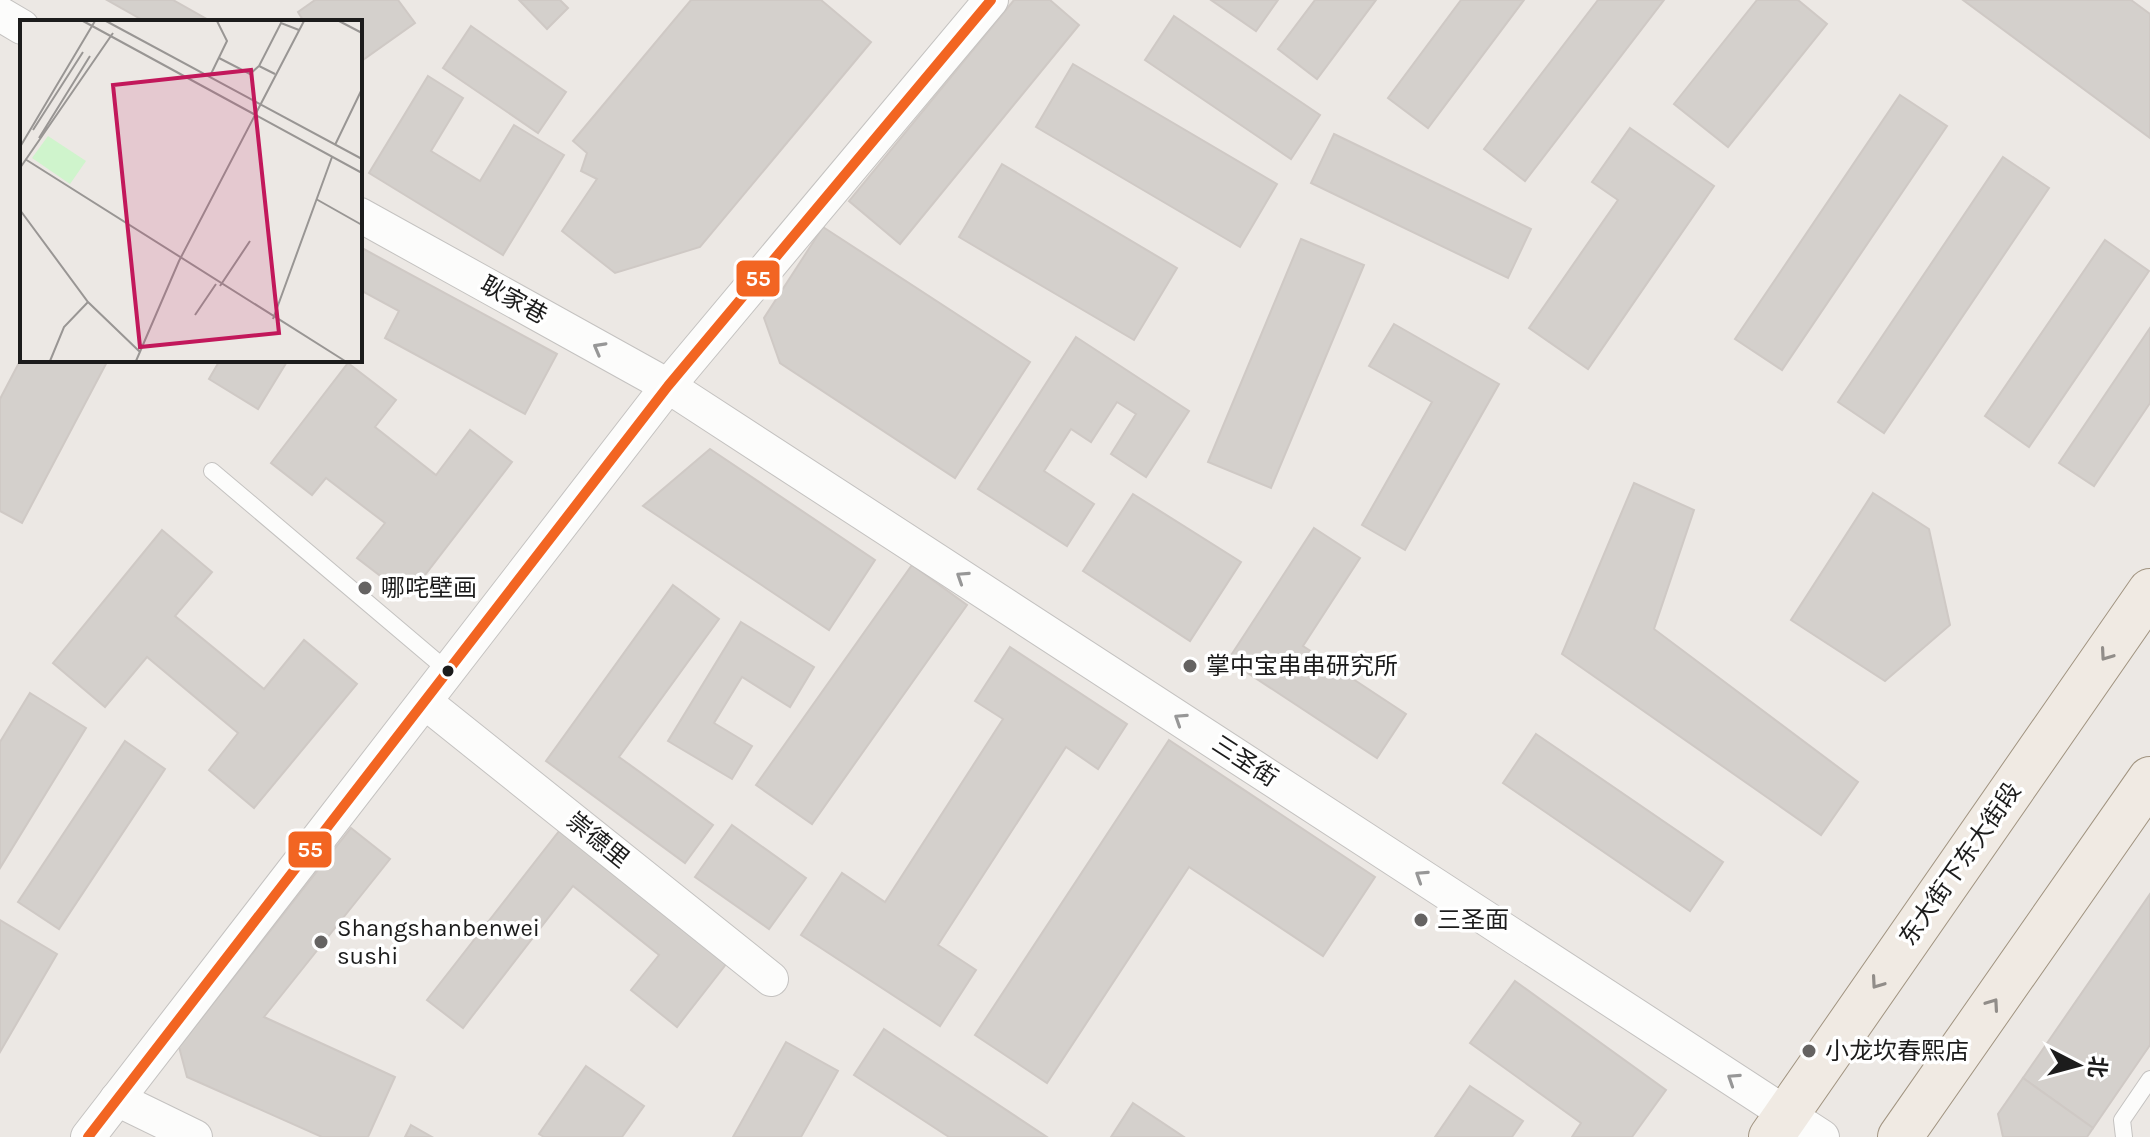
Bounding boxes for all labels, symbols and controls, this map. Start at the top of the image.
inset map [20,20,362,362]
line badge: 55 [735,259,781,298]
text: 55 [745,266,771,292]
street label: 耿家巷 [476,270,552,330]
one-way arrow [594,342,608,358]
one-way arrow [956,572,971,587]
place label: 哪咤壁画 [381,574,477,602]
marker: 哪咤壁画 [356,579,374,597]
one-way arrow [2100,646,2115,660]
place label: 掌中宝串串研究所 [1206,652,1398,680]
marker: 掌中宝串串研究所 [1181,657,1199,675]
unlabelled marker [440,663,456,679]
one-way arrow [1174,714,1189,729]
street label: 三圣街 [1207,730,1283,792]
street label: 东大街下东大街段 [1893,777,2027,951]
street label: 崇德里 [561,806,635,874]
line badge: 55 [287,830,333,869]
text: 55 [297,837,323,863]
one-way arrow [1415,871,1430,886]
place label: 三圣面 [1437,906,1509,934]
marker: 三圣面 [1412,911,1430,929]
place label: Shangshanbenwei sushi [337,914,540,970]
marker: Shangshanbenwei sushi [312,933,330,951]
one-way arrow [1872,975,1887,989]
one-way arrow [1983,999,1998,1013]
north arrow [2038,1025,2118,1105]
place label: 小龙坎春熙店 [1825,1037,1969,1065]
marker: 小龙坎春熙店 [1800,1042,1818,1060]
text: 北 [2083,1055,2111,1079]
one-way arrow [1727,1074,1742,1089]

